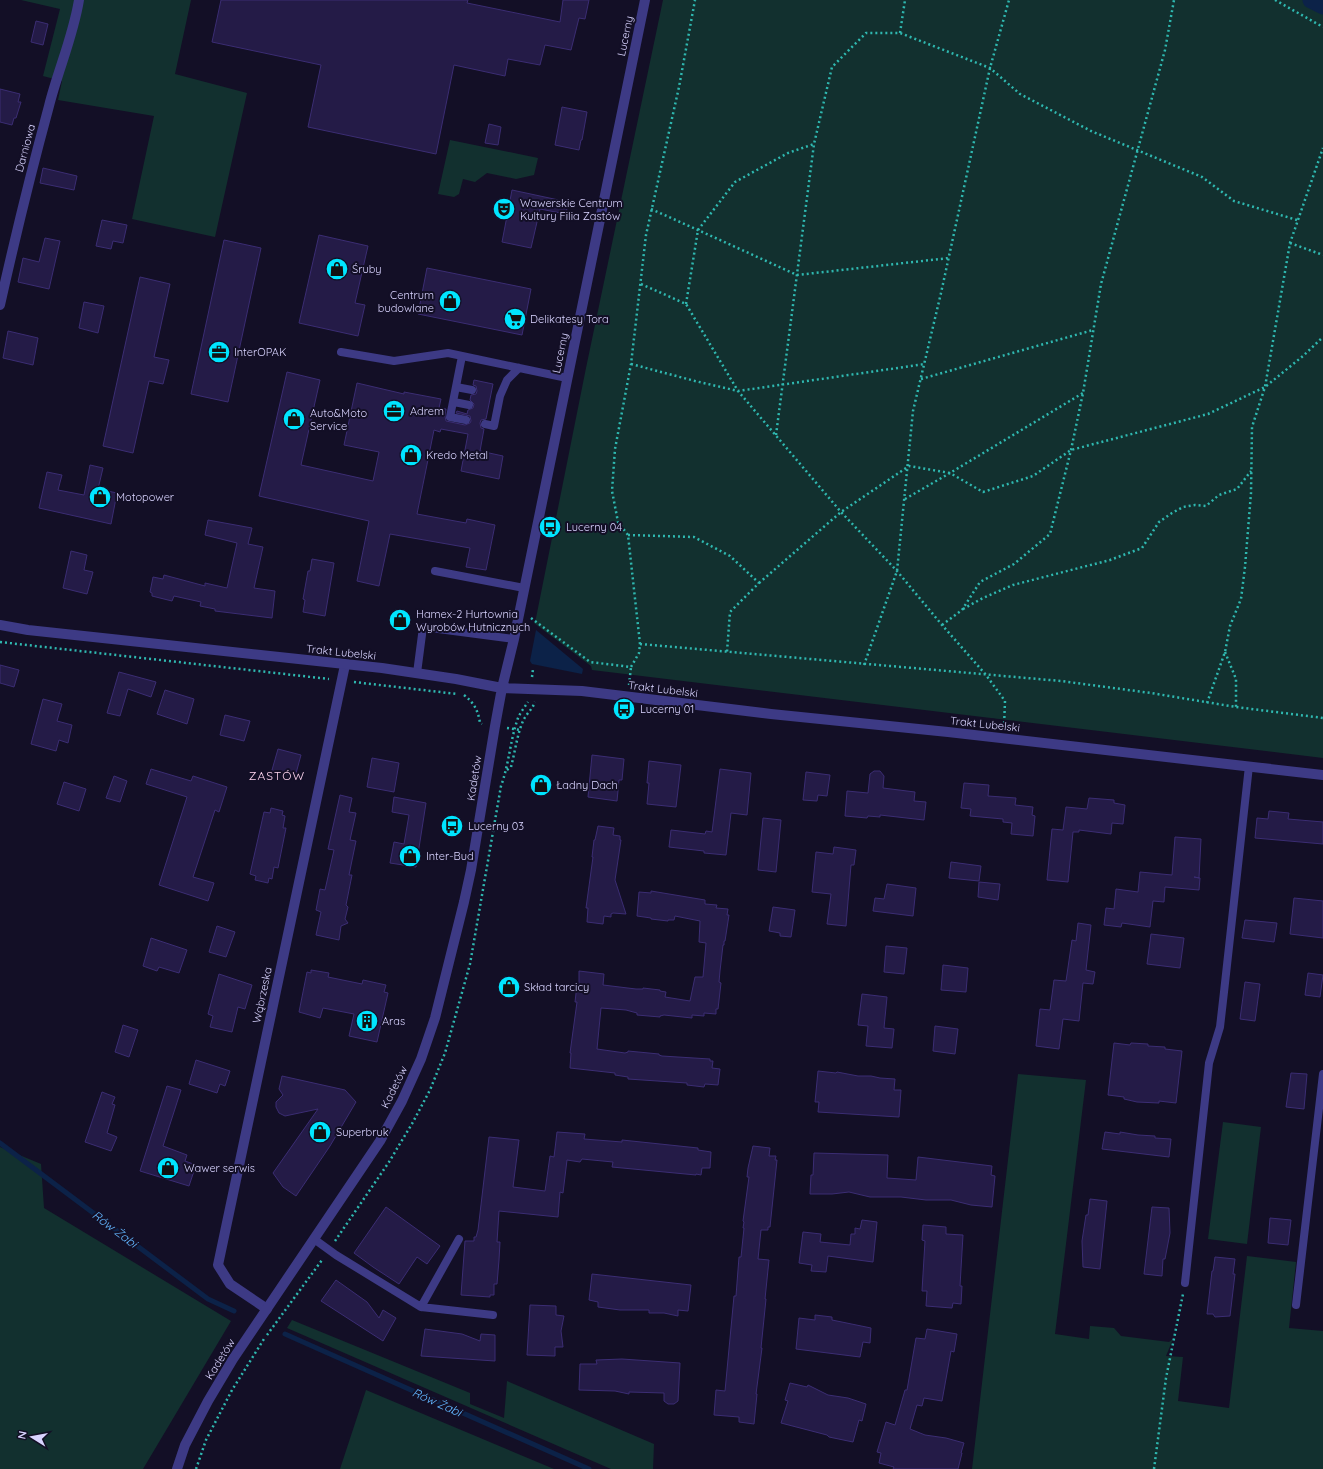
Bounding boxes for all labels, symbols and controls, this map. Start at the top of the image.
street label: Lucerny [614,15,636,57]
street label: Darniowa [12,122,38,174]
theatre icon: Wawerskie Centrum Kultury Filia Zastów [491,196,517,222]
place label: Wawerskie Centrum Kultury Filia Zastów [520,196,622,223]
shop icon: Śruby [324,256,350,282]
place label: Śruby [352,262,382,276]
place label: Centrum budowlane [378,288,434,315]
shop icon: Centrum budowlane [437,288,463,314]
supermarket icon: Delikatesy Tora [502,306,528,332]
place label: Delikatesy Tora [530,312,609,326]
street label: Lucerny [549,332,571,374]
office icon: InterOPAK [206,339,232,365]
place label: InterOPAK [234,345,286,359]
office icon: Adrem [381,398,407,424]
place label: Adrem [410,404,444,418]
shop icon: Auto&Moto Service [281,406,307,432]
place label: Auto&Moto Service [310,406,367,433]
shop icon: Kredo Metal [398,442,424,468]
place label: Kredo Metal [426,448,488,462]
shop icon: Motopower [87,484,113,510]
place label: Motopower [116,490,175,504]
bus stop icon: Lucerny 04 [537,514,563,540]
place label: Lucerny 04 [566,520,622,534]
shop icon: Hamex-2 Hurtownia Wyrobów Hutnicznych [387,607,413,633]
place label: Hamex-2 Hurtownia Wyrobów Hutnicznych [416,607,530,634]
street label: Trakt Lubelski [305,641,377,663]
street label: Trakt Lubelski [627,678,699,700]
bus stop icon: Lucerny 01 [611,696,637,722]
place label: Lucerny 01 [640,702,694,716]
street label: Trakt Lubelski [949,713,1021,735]
street label: Kadetów [464,754,484,802]
district label: ZASTÓW [249,768,305,783]
shop icon: Ładny Dach [528,772,554,798]
place label: Ładny Dach [556,778,618,792]
bus stop icon: Lucerny 03 [439,813,465,839]
place label: Lucerny 03 [468,819,524,833]
shop icon: Inter-Bud [397,843,423,869]
place label: Inter-Bud [426,849,474,863]
street label: Wąbrzeska [249,966,275,1024]
shop icon: Skład tarcicy [496,974,522,1000]
place label: Skład tarcicy [524,980,589,994]
building icon: Aras [354,1008,380,1034]
place label: Aras [382,1014,405,1028]
street label: Kadetów [378,1063,410,1111]
shop icon: Superbruk [307,1119,333,1145]
place label: Superbruk [336,1125,389,1139]
shop icon: Wawer serwis [155,1155,181,1181]
place label: Wawer serwis [184,1161,255,1175]
water label: Rów Żabi [90,1207,142,1252]
street label: Kadetów [202,1336,238,1382]
water label: Rów Żabi [410,1384,465,1420]
north arrow [12,1417,52,1457]
text: N [15,1430,30,1440]

